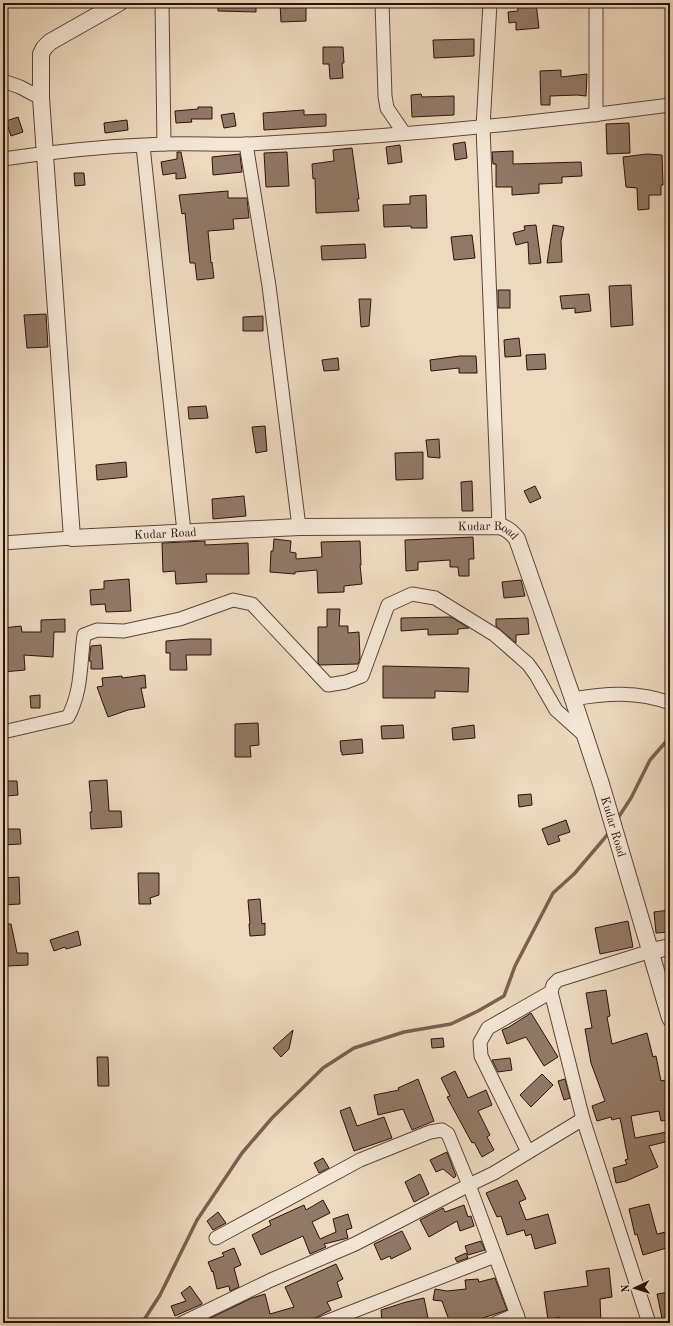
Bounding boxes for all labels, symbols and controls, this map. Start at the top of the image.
street label: Kudar Road [458,521,520,542]
street label: Kudar Road [134,527,197,542]
street label: Kudar Road [598,795,627,859]
north arrow [615,1268,655,1308]
text: N [621,1283,632,1293]

